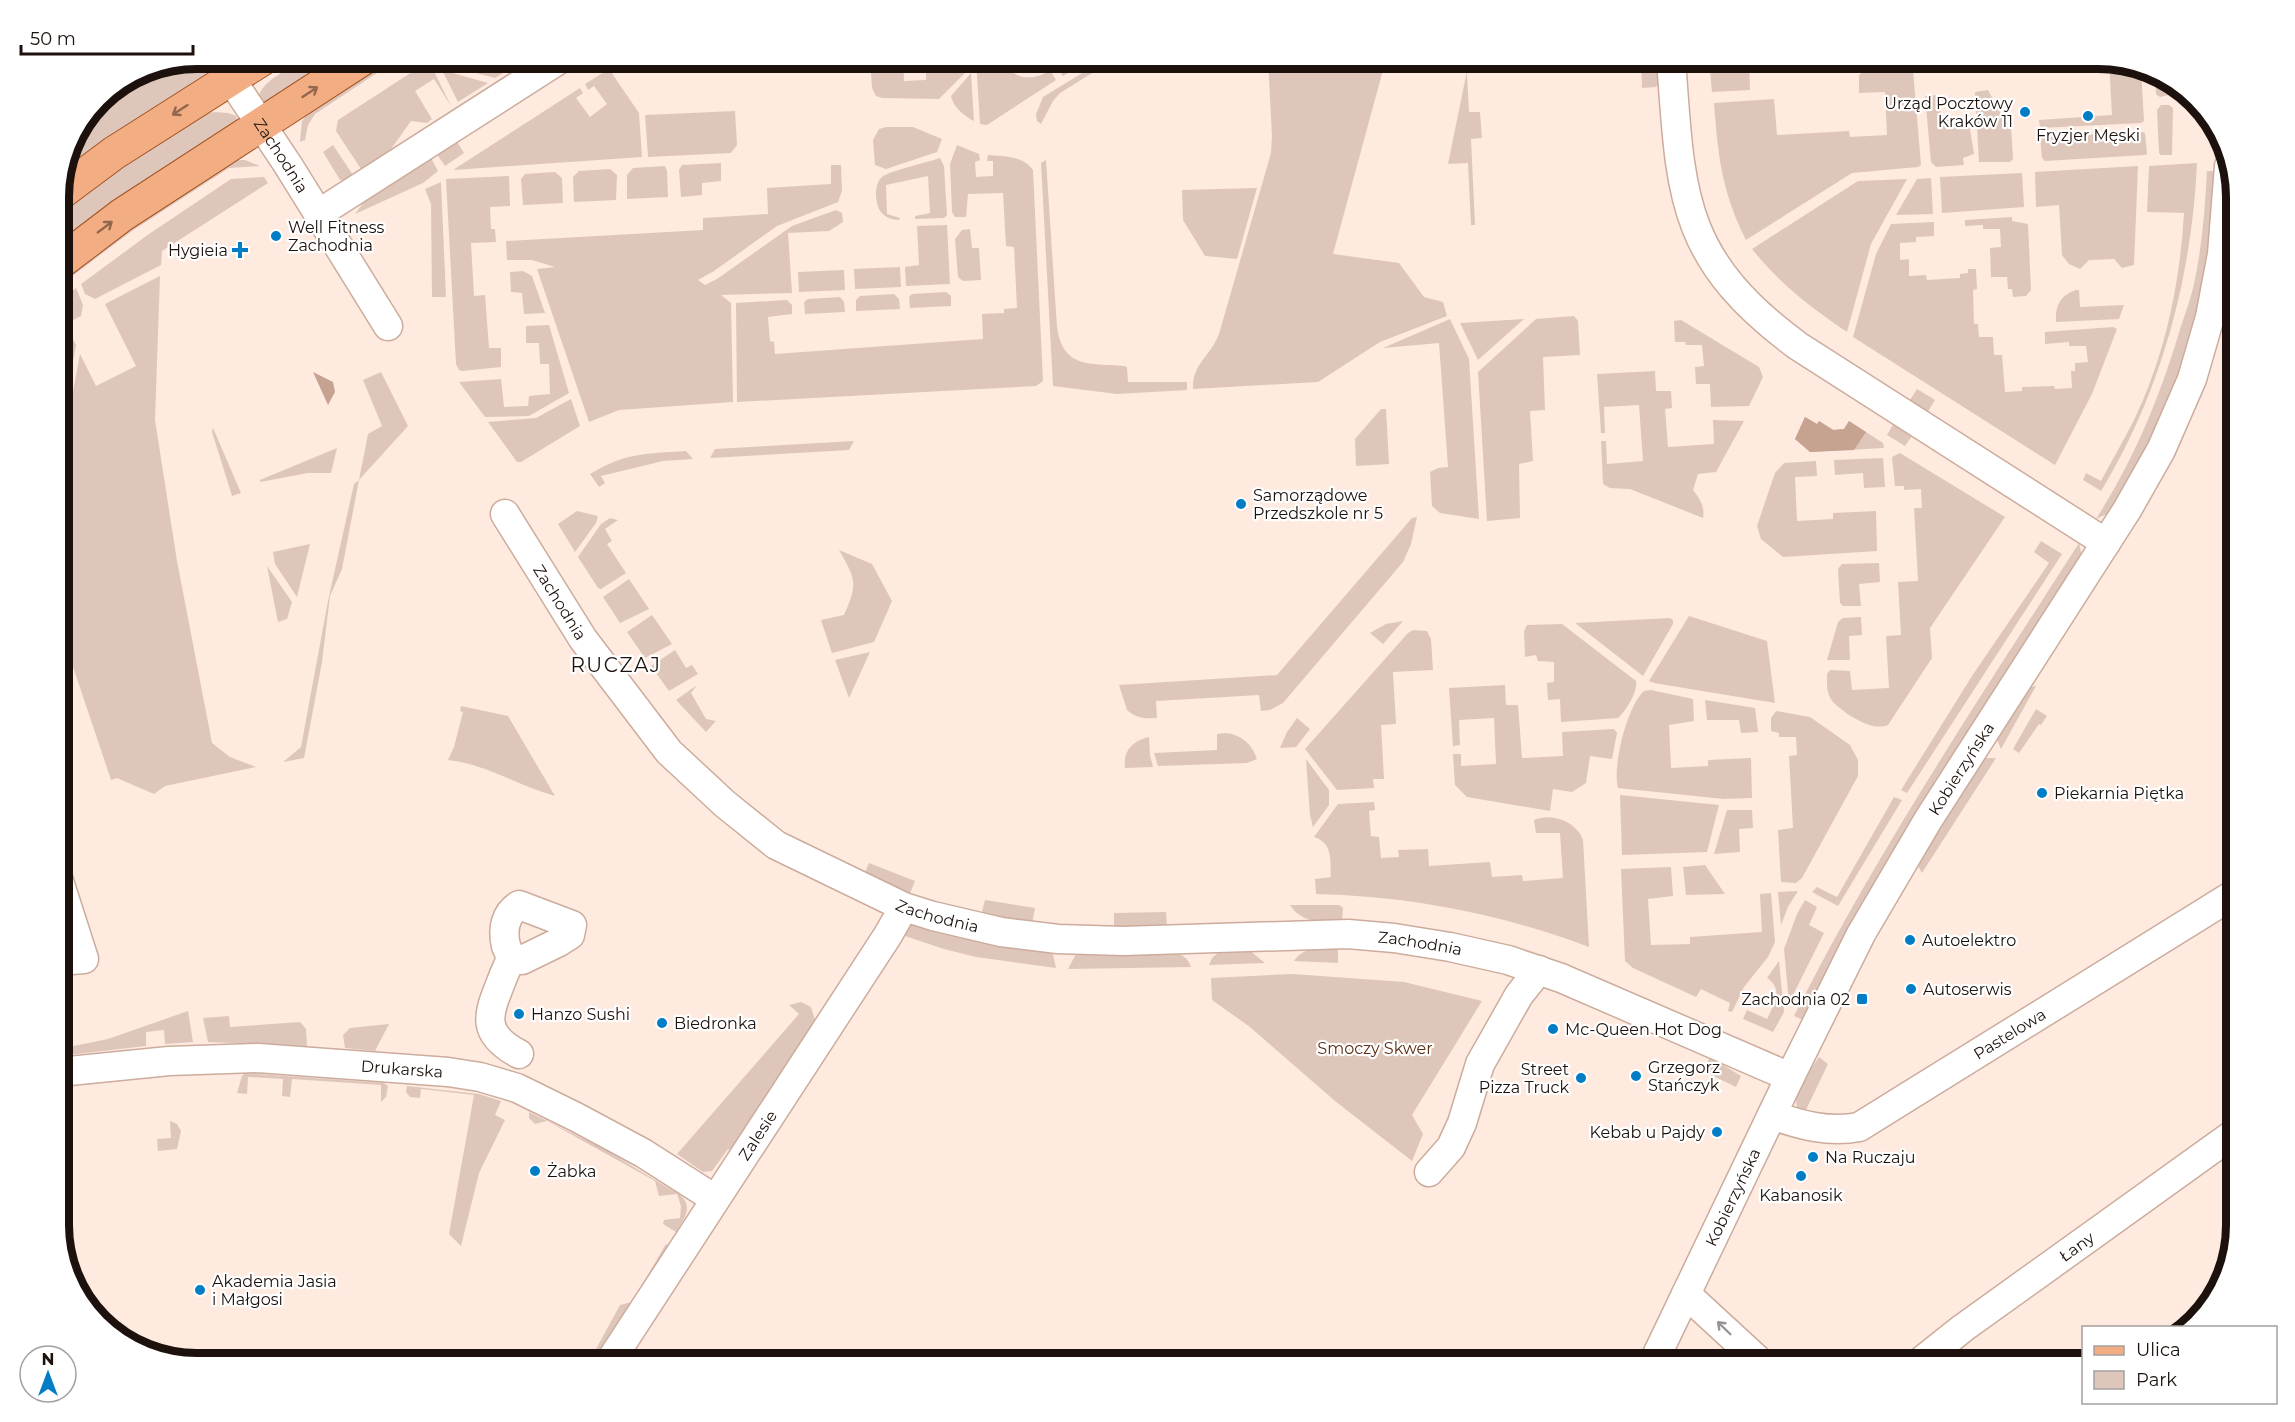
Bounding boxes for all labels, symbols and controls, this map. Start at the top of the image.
scale bar [21,18,194,56]
text: 50 m [30,28,76,50]
one-way arrow [301,86,318,98]
place label: Urząd Pocztowy Kraków 11 [1884,94,2013,131]
one-way arrow [173,104,189,116]
marker: Urząd Pocztowy Kraków 11 [2018,105,2032,119]
marker: Fryzjer Męski [2081,109,2095,123]
street label: Zachodnia [250,115,312,196]
place label: Fryzjer Męski [2036,126,2140,145]
place label: Well Fitness Zachodnia [288,218,384,255]
one-way arrow [97,221,113,234]
marker: Well Fitness Zachodnia [269,229,283,243]
place label: Hygieia [168,241,228,260]
marker: Hygieia [233,243,247,257]
place label: Samorządowe Przedszkole nr 5 [1253,486,1383,523]
marker: Samorządowe Przedszkole nr 5 [1234,497,1248,511]
street label: Zachodnia [529,561,591,643]
district label: RUCZAJ [570,653,662,677]
street label: Kobierzyńska [1924,719,1998,819]
place label: Piekarnia Piętka [2054,784,2184,803]
marker: Piekarnia Piętka [2035,786,2049,800]
street label: Zachodnia [893,895,981,936]
street label: Zachodnia [1377,927,1464,959]
place label: Autoelektro [1922,931,2016,950]
marker: Autoelektro [1903,933,1917,947]
place label: Autoserwis [1923,980,2012,999]
marker: Autoserwis [1904,982,1918,996]
place label: Zachodnia 02 [1741,990,1850,1009]
marker: Zachodnia 02 [1855,992,1869,1006]
street label: Pastelowa [1970,1004,2049,1063]
place label: Hanzo Sushi [531,1005,630,1024]
marker: Hanzo Sushi [512,1007,526,1021]
place label: Biedronka [674,1014,757,1033]
marker: Biedronka [655,1016,669,1030]
place label: Mc-Queen Hot Dog [1565,1020,1722,1039]
marker: Mc-Queen Hot Dog [1546,1022,1560,1036]
park label: Smoczy Skwer [1317,1039,1433,1058]
street label: Drukarska [360,1056,444,1081]
place label: Grzegorz Stańczyk [1648,1058,1720,1095]
place label: Street Pizza Truck [1479,1060,1570,1097]
marker: Grzegorz Stańczyk [1629,1069,1643,1083]
marker: Street Pizza Truck [1574,1071,1588,1085]
street label: Zalesie [734,1107,781,1164]
place label: Kebab u Pajdy [1590,1123,1705,1142]
marker: Kebab u Pajdy [1710,1125,1724,1139]
street label: Kobierzyńska [1701,1145,1764,1249]
place label: Na Ruczaju [1825,1148,1916,1167]
marker: Na Ruczaju [1806,1150,1820,1164]
place label: Żabka [547,1162,597,1181]
marker: Żabka [528,1164,542,1178]
marker: Kabanosik [1794,1169,1808,1183]
place label: Kabanosik [1759,1186,1843,1205]
street label: Łany [2056,1227,2098,1265]
place label: Akademia Jasia i Małgosi [212,1272,337,1309]
marker: Akademia Jasia i Małgosi [193,1283,207,1297]
one-way arrow [1717,1321,1732,1336]
legend [2082,1326,2277,1404]
text: Ulica [2136,1339,2181,1361]
north arrow [18,1344,78,1404]
text: N [42,1350,54,1369]
text: Park [2136,1369,2177,1391]

